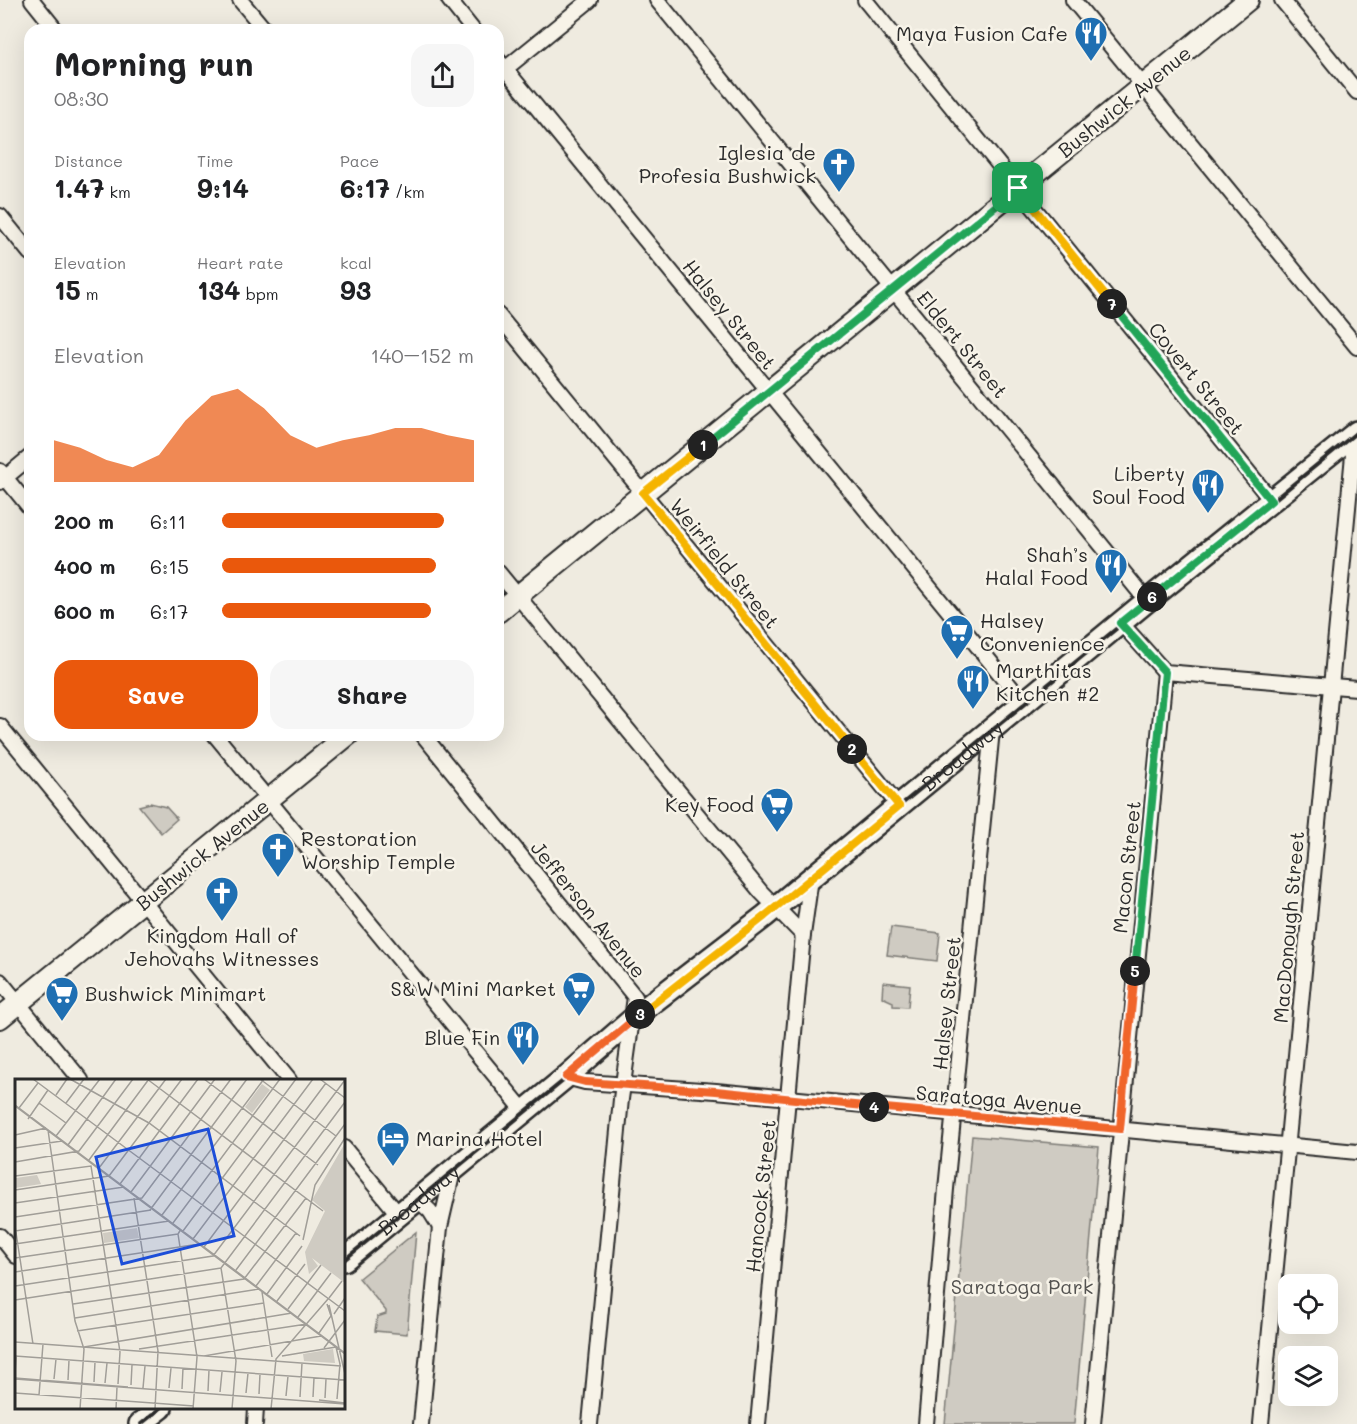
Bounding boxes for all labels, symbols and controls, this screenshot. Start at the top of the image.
restaurant icon: Maya Fusion Cafe [1073,15,1109,62]
place label: Maya Fusion Cafe [896,20,1068,46]
street label: Bushwick Avenue [1052,39,1196,163]
text: Morning run [54,41,254,84]
button: share [411,44,474,107]
text: 08:30 [54,85,109,111]
place label: Iglesia de Profesia Bushwick [639,139,816,188]
church icon: Iglesia de Profesia Bushwick [821,146,857,193]
text: Distance [54,150,123,171]
text: Time [197,150,233,171]
text: Pace [340,150,379,171]
pin [992,162,1043,213]
text: 1.47 [54,171,105,205]
text: 9:14 [197,171,249,205]
text: 6:17 [340,171,390,205]
icon: arrive [1001,171,1034,204]
text: km [105,181,131,202]
text: /km [390,181,425,202]
text: Elevation [54,252,126,273]
text: Heart rate [197,252,283,273]
text: kcal [340,252,372,273]
street label: Halsey Street [678,254,782,374]
text: 15 [54,273,81,307]
text: 134 [197,273,241,307]
text: 93 [340,273,371,307]
text: m [81,283,99,304]
text: bpm [241,283,279,304]
street label: Eldert Street [912,285,1014,403]
pin: 7 [1097,289,1127,319]
text: 7 [1108,293,1116,314]
street label: Covert Street [1143,316,1251,440]
text: Elevation [54,342,144,368]
text: 140–152 m [371,342,474,368]
pin: 1 [688,430,718,460]
text: 1 [699,434,707,455]
place label: Liberty Soul Food [1092,460,1185,509]
restaurant icon: Liberty Soul Food [1190,467,1226,514]
street label: Weirfield Street [665,493,785,633]
text: 200 m [54,508,114,534]
text: 6:11 [150,508,186,534]
place label: Shah’s Halal Food [985,541,1088,590]
restaurant icon: Shah’s Halal Food [1093,547,1129,594]
text: 400 m [54,553,115,579]
text: 6:15 [150,553,189,579]
pin: 6 [1137,582,1167,612]
text: 6 [1147,586,1157,607]
text: 600 m [54,598,115,624]
text: 6:17 [150,598,188,624]
place label: Halsey Convenience [980,607,1105,656]
supermarket icon: Halsey Convenience [939,613,975,660]
place label: Marthitas Kitchen #2 [996,657,1099,706]
button: Save [54,660,258,729]
button: Share [270,660,474,729]
restaurant icon: Marthitas Kitchen #2 [955,663,991,710]
street label: Broadway [916,714,1008,796]
pin: 2 [837,734,867,764]
text: 2 [848,738,856,759]
supermarket icon: Key Food [759,786,795,833]
place label: Key Food [665,791,754,817]
street label: Bushwick Avenue [130,792,274,916]
street label: Macon Street [1106,799,1146,935]
place label: Restoration Worship Temple [301,825,456,874]
street label: MacDonough Street [1267,830,1309,1024]
church icon: Restoration Worship Temple [260,831,296,878]
street label: Jefferson Avenue [526,835,652,983]
church icon: Kingdom Hall of Jehovahs Witnesses [204,875,240,922]
place label: Kingdom Hall of Jehovahs Witnesses [125,922,319,971]
street label: Halsey Street [926,935,966,1071]
pin: 5 [1120,956,1150,986]
text: 5 [1130,960,1140,981]
supermarket icon: S&W Mini Market [561,970,597,1017]
supermarket icon: Bushwick Minimart [44,975,80,1022]
place label: S&W Mini Market [390,975,556,1001]
place label: Bushwick Minimart [85,980,266,1006]
pin: 3 [625,999,655,1029]
text: 3 [635,1003,645,1024]
restaurant icon: Blue Fin [505,1019,541,1066]
place label: Blue Fin [424,1024,500,1050]
inset map [15,1079,345,1409]
street label: Saratoga Avenue [915,1079,1083,1119]
pin: 4 [859,1092,889,1122]
text: 4 [869,1096,879,1117]
street label: Hancock Street [739,1118,781,1274]
hotel icon: Marina Hotel [375,1120,411,1167]
place label: Marina Hotel [416,1125,543,1151]
street label: Broadway [372,1158,464,1240]
park label: Saratoga Park [951,1273,1093,1299]
map controls [1278,1274,1338,1406]
button: locate [1278,1274,1338,1334]
button: layers [1278,1346,1338,1406]

